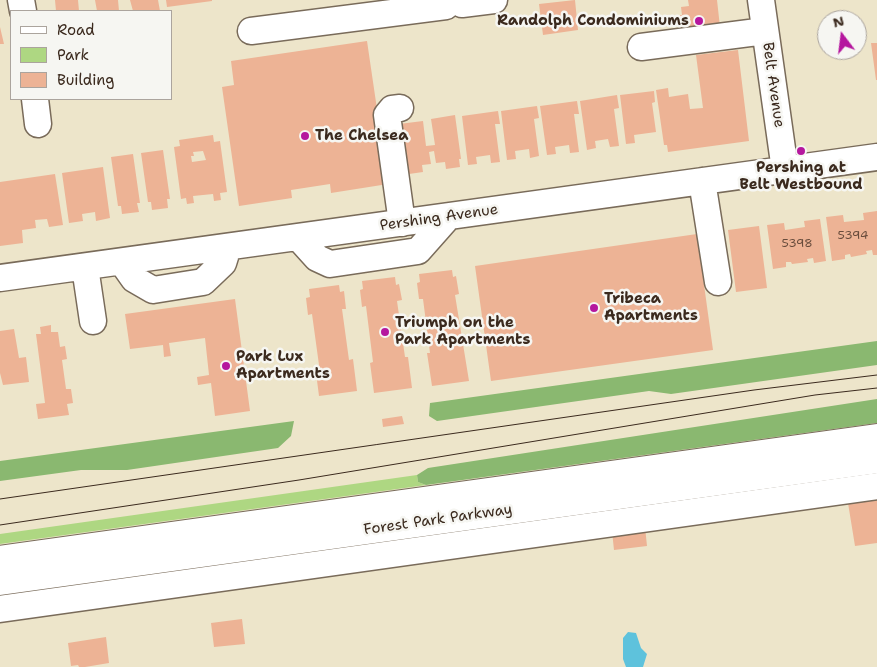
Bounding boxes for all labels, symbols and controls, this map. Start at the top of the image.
legend [10,10,172,100]
north arrow [817,10,867,60]
text: N [831,11,846,32]
place label: Randolph Condominiums [497,12,689,30]
marker: Randolph Condominiums [693,15,705,27]
text: Road [57,20,95,40]
street label: Belt Avenue [758,41,788,129]
text: Park [57,45,89,65]
text: Building [57,70,114,90]
place label: The Chelsea [315,127,408,145]
marker: The Chelsea [299,130,311,142]
marker: Pershing at Belt Westbound [795,145,807,157]
place label: Pershing at Belt Westbound [740,159,862,194]
street label: Pershing Avenue [379,201,499,235]
house number: 5394 [838,229,868,243]
house number: 5398 [781,237,813,251]
place label: Tribeca Apartments [604,290,698,325]
marker: Tribeca Apartments [588,302,600,314]
place label: Triumph on the Park Apartments [395,314,530,349]
marker: Triumph on the Park Apartments [379,326,391,338]
place label: Park Lux Apartments [236,348,330,383]
marker: Park Lux Apartments [220,360,232,372]
street label: Forest Park Parkway [363,501,513,539]

